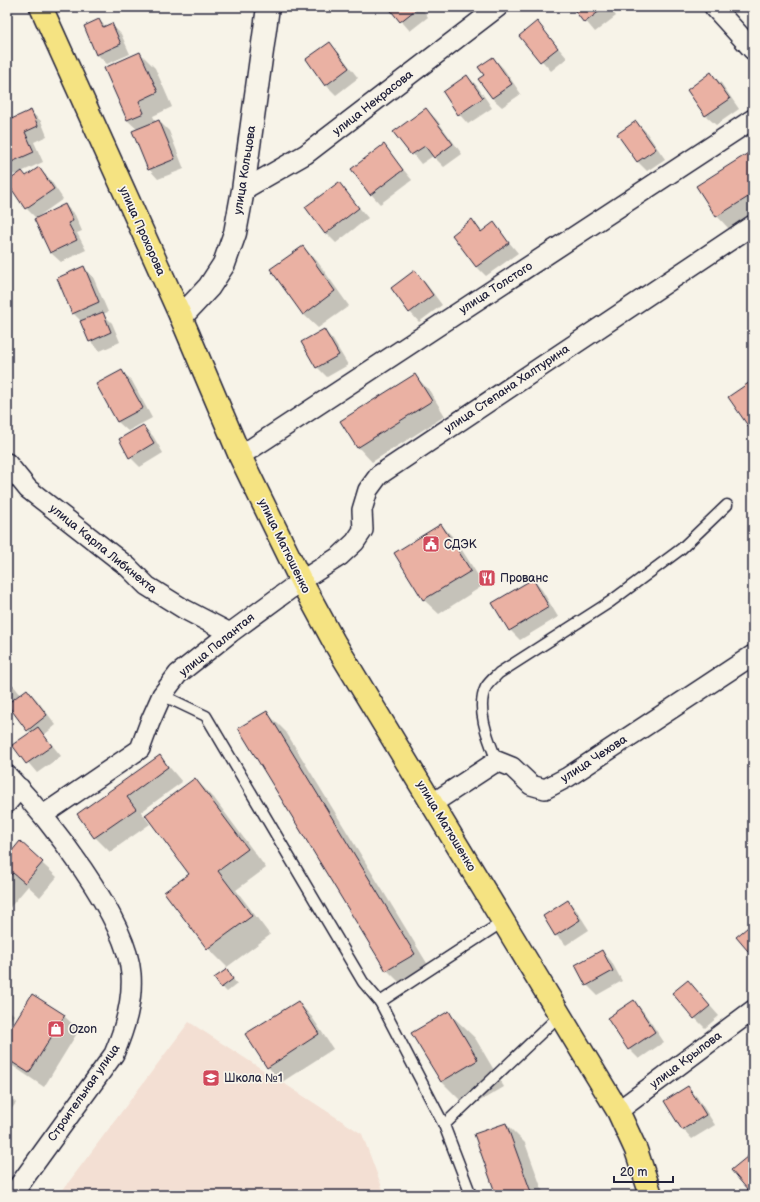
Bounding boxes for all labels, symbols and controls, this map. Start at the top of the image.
street label: улица Некрасова [330,67,416,139]
street label: улица Кольцова [231,124,259,216]
street label: улица Прохорова [116,184,168,278]
street label: улица Толстого [456,259,536,317]
street label: улица Степана Халтурина [442,342,572,436]
street label: улица Матюшенко [255,496,313,596]
street label: улица Карла Либкнехта [46,501,160,597]
public building icon: СДЭК [421,534,441,554]
place label: СДЭК [444,537,477,552]
restaurant icon: Прованс [477,568,497,588]
place label: Прованс [500,571,548,586]
street label: улица Палантая [176,610,258,680]
street label: улица Чехова [558,732,630,786]
street label: улица Матюшенко [413,778,479,874]
shop icon: Ozon [46,1019,66,1039]
place label: Ozon [69,1022,97,1037]
street label: улица Крылова [647,1028,725,1092]
street label: Строительная улица [45,1041,123,1145]
school or university icon: Школа №1 [201,1068,221,1088]
place label: Школа №1 [224,1071,283,1086]
scale bar [614,1158,673,1184]
text: 20 m [620,1165,647,1180]

